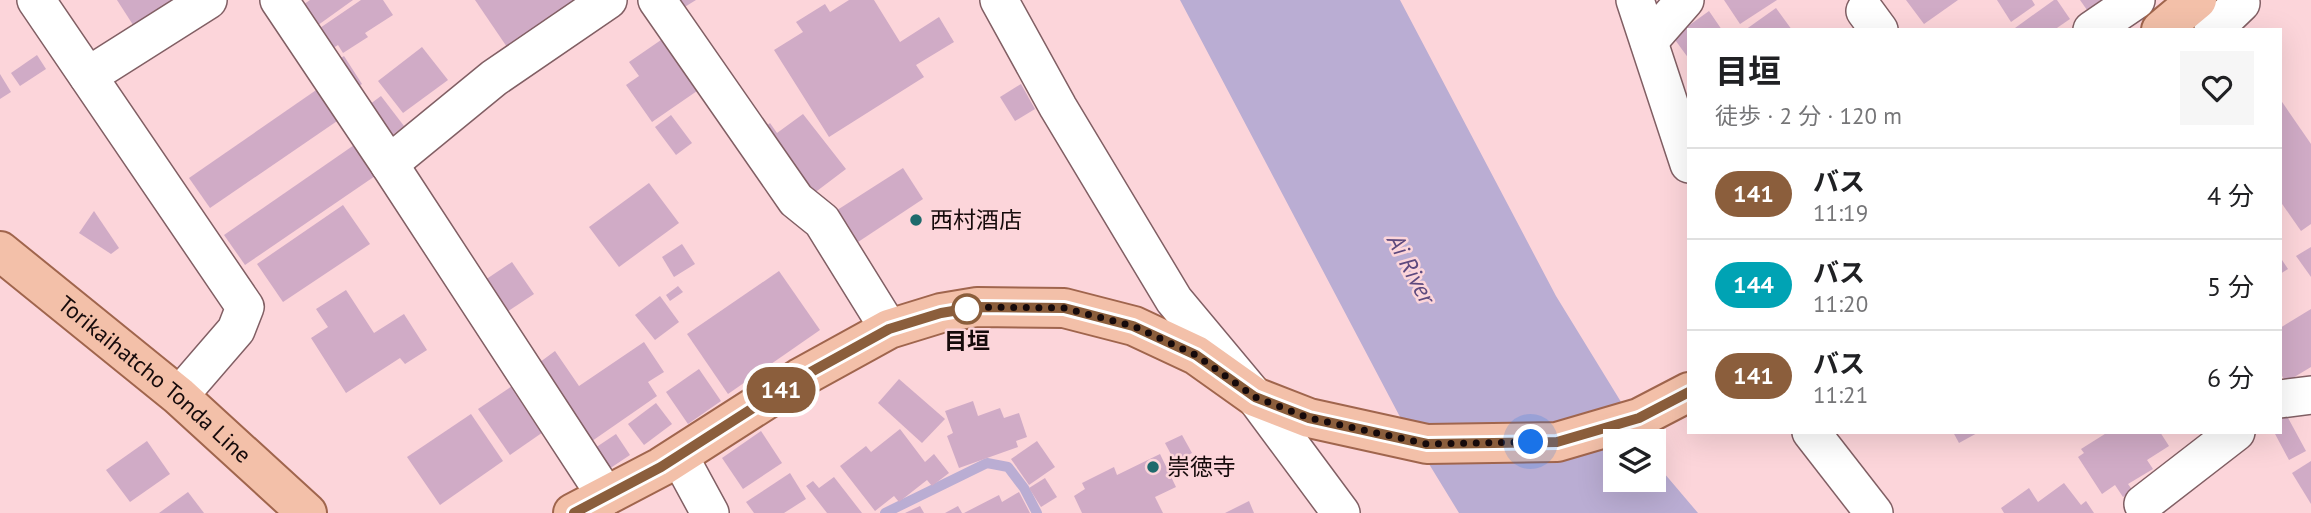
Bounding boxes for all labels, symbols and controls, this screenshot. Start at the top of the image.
text: 目垣 [1715,49,1781,92]
button: heart [2180,51,2254,125]
text: 徒歩 · 2 分 · 120 m [1715,101,1902,130]
text: バス [1813,165,1865,198]
text: 141 [1733,178,1774,209]
text: 4 分 [2207,179,2254,212]
text: 11:19 [1813,198,1868,227]
place label: 西村酒店 [930,205,1022,234]
marker: 西村酒店 [908,212,924,228]
water label: Ai River [1380,228,1444,311]
text: バス [1813,256,1865,289]
text: 144 [1733,269,1774,300]
text: 5 分 [2207,270,2254,303]
street label: Torikaihatcho Tonda Line [53,289,258,469]
text: 11:20 [1813,289,1868,318]
marker: 目垣 [952,294,982,324]
place label: 目垣 [944,326,990,355]
text: バス [1813,347,1865,380]
text: 141 [1733,360,1774,391]
text: 6 分 [2207,361,2254,394]
line badge: 141 [741,367,821,413]
text: 141 [761,374,801,405]
text: 11:21 [1813,380,1868,409]
your location [1513,424,1548,459]
map controls [1603,429,1666,492]
button: layers [1603,429,1666,492]
place label: 崇徳寺 [1167,452,1236,481]
marker: 崇徳寺 [1145,459,1161,475]

